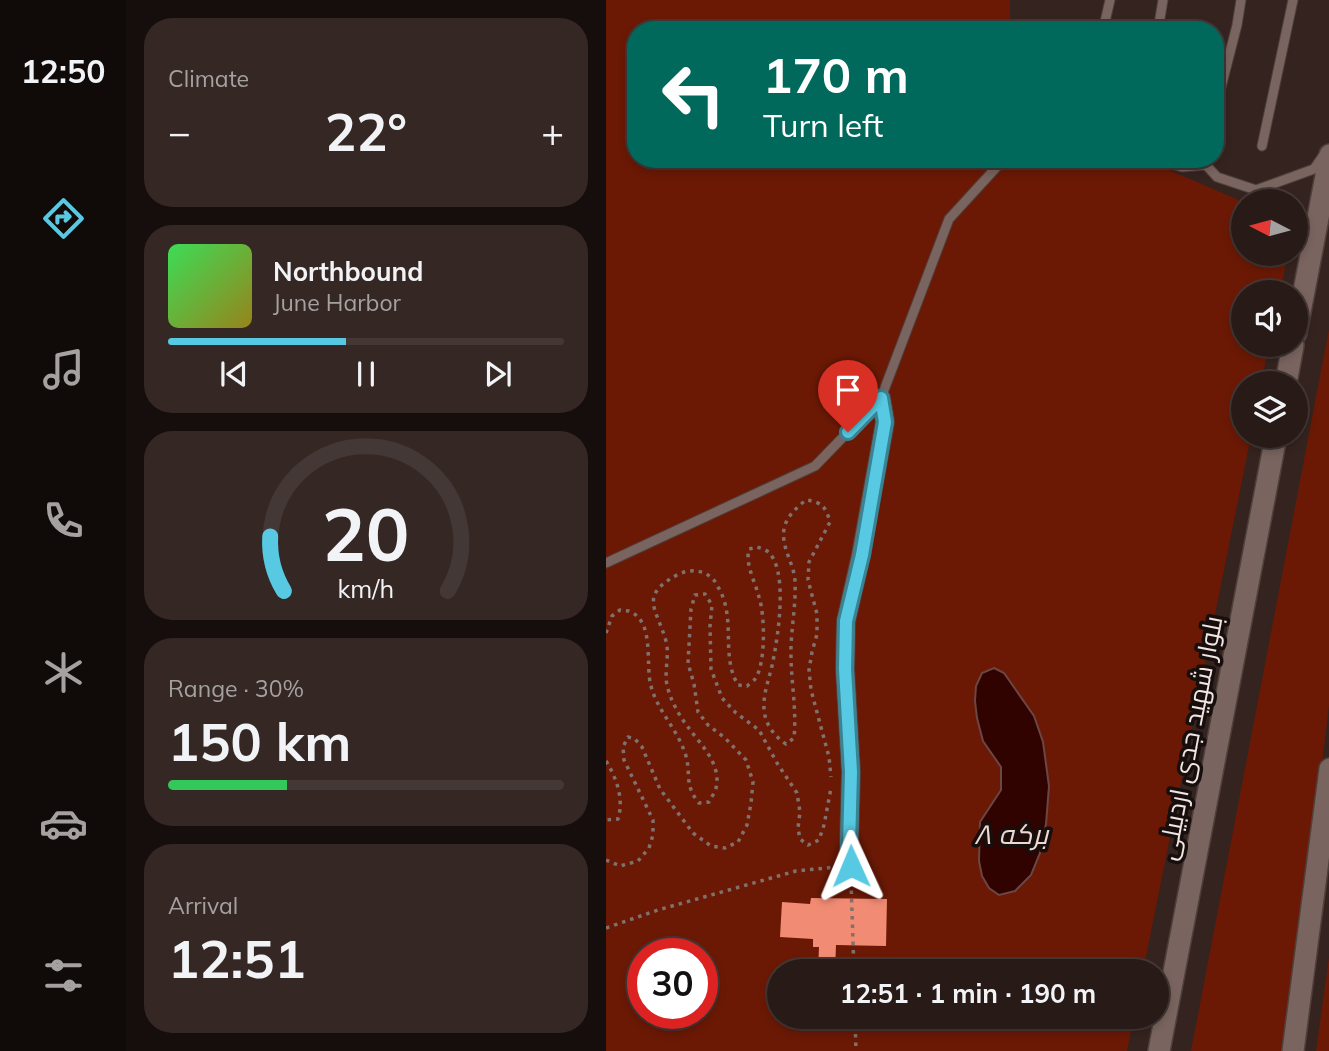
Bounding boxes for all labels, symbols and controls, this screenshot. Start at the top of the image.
text: 170 m [763,44,909,105]
icon: left [648,49,739,140]
text: 12:50 [21,51,105,91]
text: Climate [168,64,249,93]
text: 22° [325,99,407,164]
text: Turn left [763,105,883,145]
text: − [168,108,191,156]
text: + [541,108,564,156]
north arrow [1231,189,1308,266]
map controls [1231,189,1308,448]
icon: directions [39,194,88,243]
text: Northbound [273,255,423,288]
button: sound [1231,280,1308,357]
text: June Harbor [273,288,401,317]
icon: music [39,345,88,394]
icon: previous [215,355,253,393]
icon: pause [347,355,385,393]
icon: next [479,355,517,393]
pin [818,360,878,432]
icon: arrive [829,371,867,409]
button: layers [1231,371,1308,448]
text: 20 [322,489,410,580]
icon: phone [39,496,88,545]
text: km/h [338,573,394,604]
street label: بلوار شهید جدی اردبیلی [1150,613,1229,863]
icon: climate [39,648,88,697]
text: Range · 30% [168,674,304,703]
text: 150 km [168,709,351,774]
icon: car [39,799,88,848]
water label: برکه ۸ [974,816,1050,851]
position arrow [814,829,888,903]
text: Arrival [168,891,238,920]
text: 12:51 [168,926,306,991]
speed limit sign: 30 [627,938,718,1029]
icon: filters [39,951,88,1000]
text: 12:51 · 1 min · 190 m [840,977,1096,1010]

